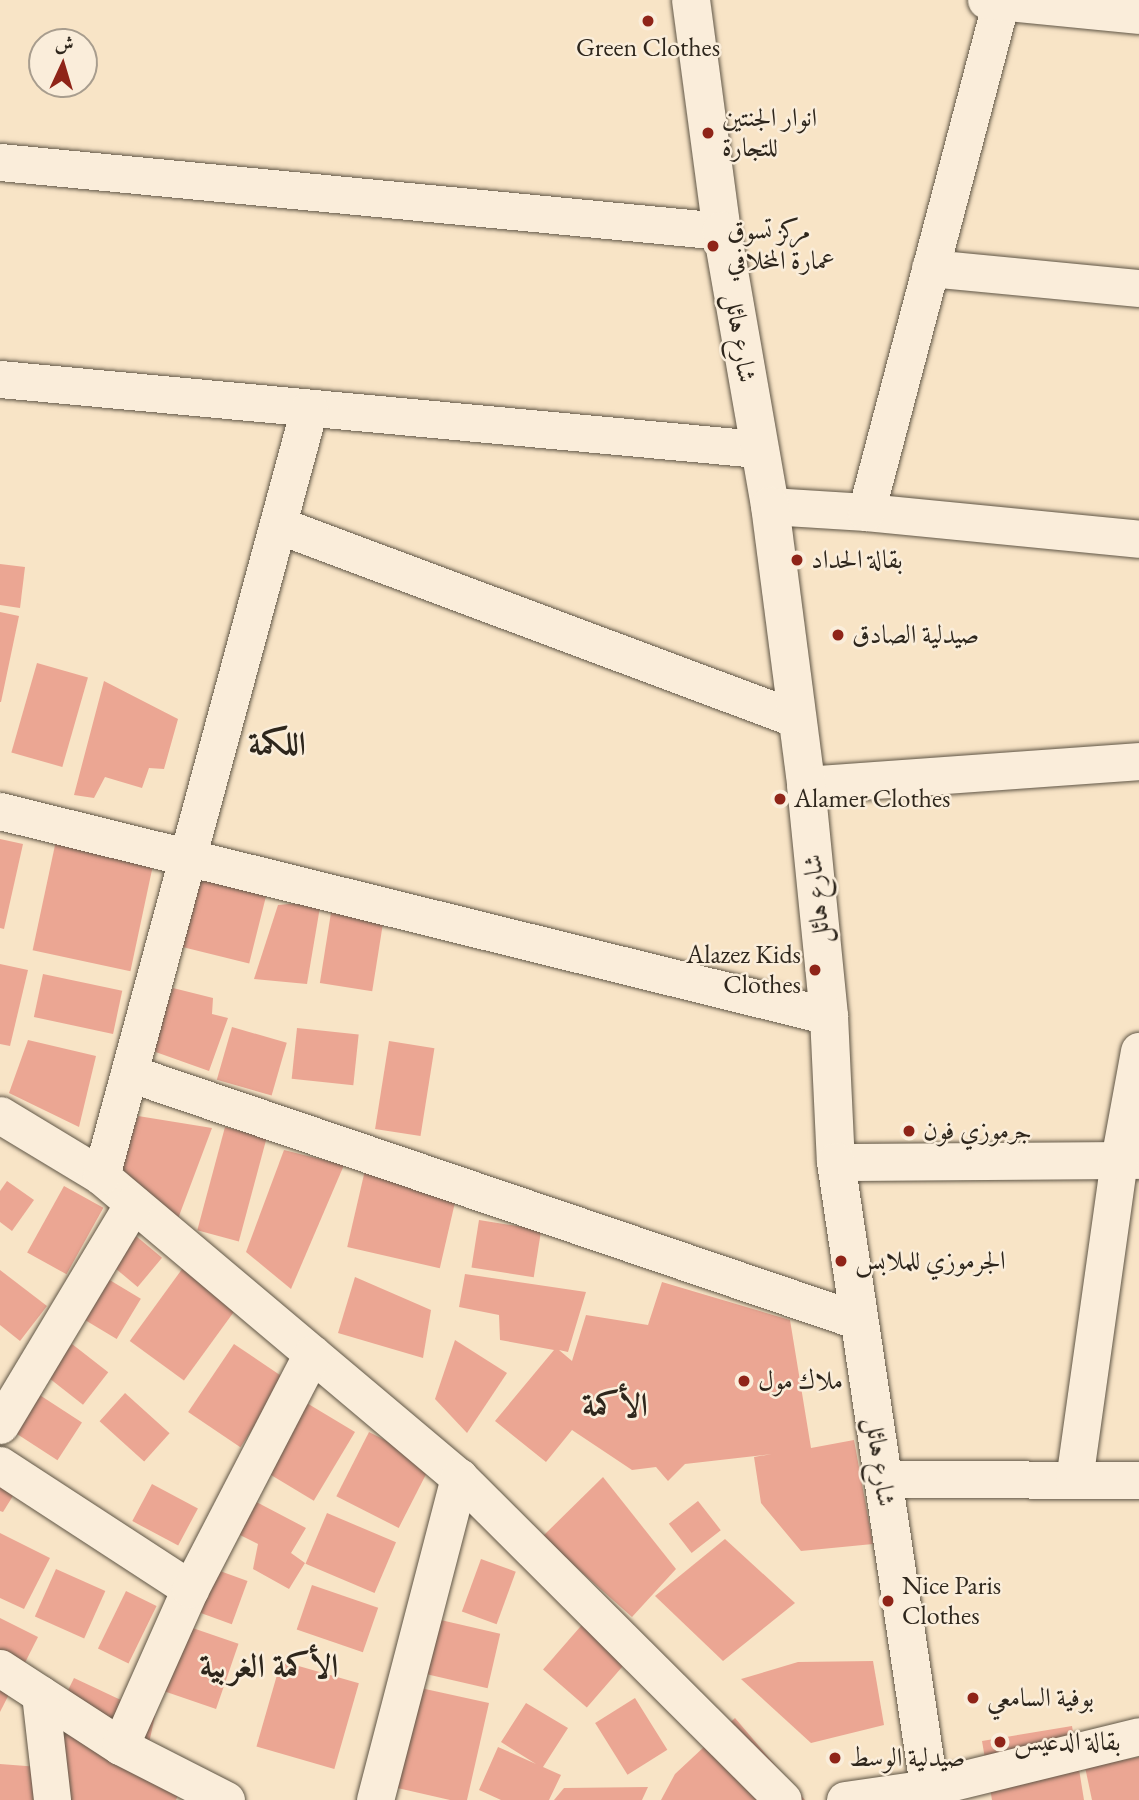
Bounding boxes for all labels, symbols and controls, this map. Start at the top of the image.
marker: Green Clothes [640,13,656,29]
north arrow [28,28,98,98]
text: ش [54,30,75,57]
place label: Green Clothes [576,32,720,64]
place label: انوار الجنتين للتجارة [722,102,817,164]
marker: انوار الجنتين للتجارة [700,125,716,141]
place label: مركز تسوق عمارة المخلافي [727,215,835,276]
marker: مركز تسوق عمارة المخلافي [705,238,721,254]
street label: شارع هائل [718,291,762,385]
place label: بقالة الحداد [811,544,903,576]
marker: بقالة الحداد [789,552,805,568]
place label: صيدلية الصادق [852,619,979,651]
marker: صيدلية الصادق [830,627,846,643]
district label: اللكمة [248,724,306,764]
place label: Alamer Clothes [794,783,951,815]
marker: Alamer Clothes [772,791,788,807]
street label: شارع هائل [797,853,837,945]
place label: Alazez Kids Clothes [686,939,801,1000]
marker: Alazez Kids Clothes [807,962,823,978]
place label: جرموزي فون [923,1115,1032,1147]
marker: جرموزي فون [901,1123,917,1139]
place label: الجرموزي للملابس [855,1245,1006,1277]
marker: الجرموزي للملابس [833,1253,849,1269]
place label: ملاك مول [758,1365,843,1397]
marker: ملاك مول [736,1373,752,1389]
district label: الأكمة [582,1385,648,1425]
street label: شارع هائل [858,1415,902,1509]
place label: Nice Paris Clothes [902,1570,1001,1632]
marker: Nice Paris Clothes [880,1593,896,1609]
district label: الأكمة الغربية [200,1646,338,1686]
place label: بوفية السامعي [987,1682,1094,1714]
marker: بوفية السامعي [965,1690,981,1706]
place label: بقالة الدعيس [1014,1726,1121,1758]
marker: بقالة الدعيس [992,1734,1008,1750]
place label: صيدلية الوسط [849,1742,965,1774]
marker: صيدلية الوسط [827,1750,843,1766]

